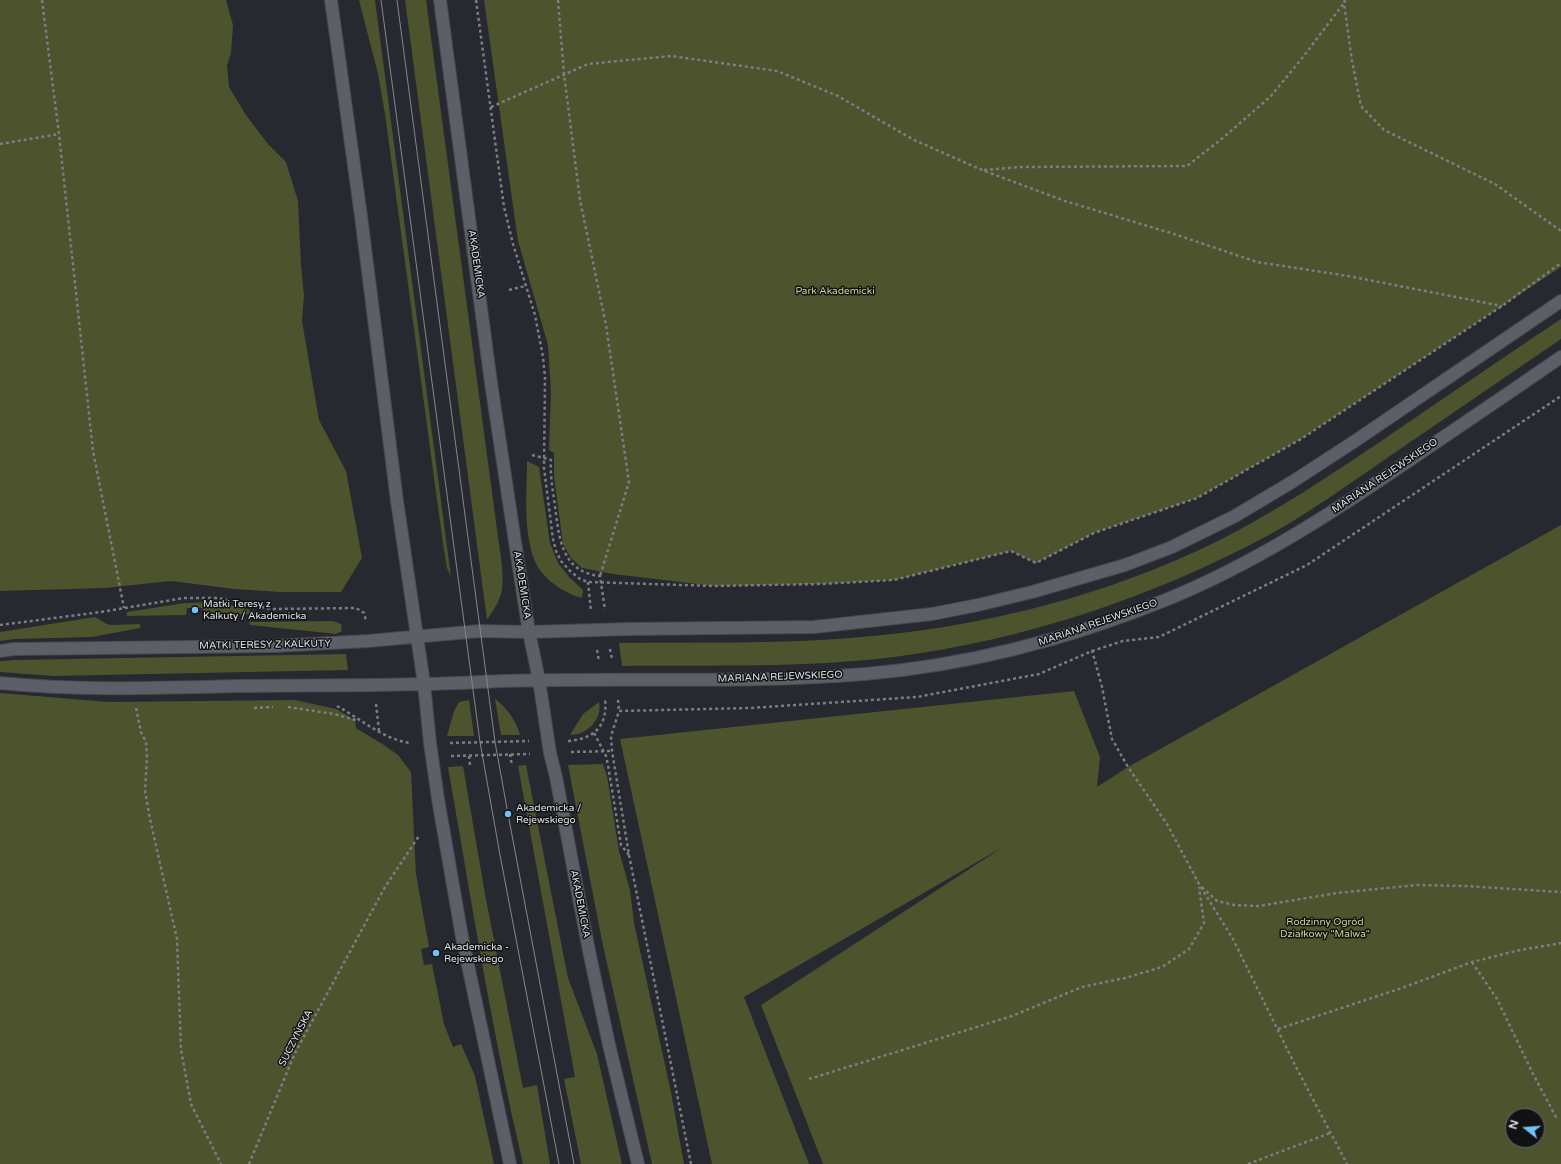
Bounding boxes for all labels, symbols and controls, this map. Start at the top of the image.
street label: AKADEMICKA [465,229,487,299]
park label: Park Akademicki [795,285,875,297]
street label: MARIANA REJEWSKIEGO [1330,436,1440,516]
street label: AKADEMICKA [511,550,533,620]
street label: MARIANA REJEWSKIEGO [1037,597,1159,649]
place label: Matki Teresy z Kalkuty / Akademicka [203,598,306,622]
marker: Matki Teresy z Kalkuty / Akademicka [190,605,200,615]
street label: MATKI TERESY Z KALKUTY [199,638,331,652]
street label: MARIANA REJEWSKIEGO [717,669,843,685]
place label: Akademicka / Rejewskiego [516,802,581,826]
marker: Akademicka / Rejewskiego [503,809,513,819]
street label: AKADEMICKA [568,869,592,939]
park label: Rodzinny Ogród Działkowy "Malwa" [1280,916,1370,940]
place label: Akademicka - Rejewskiego [444,941,509,964]
marker: Akademicka - Rejewskiego [431,948,441,958]
street label: SUCZYŃSKA [277,1008,315,1068]
north arrow [1505,1108,1545,1148]
text: N [1506,1119,1522,1131]

